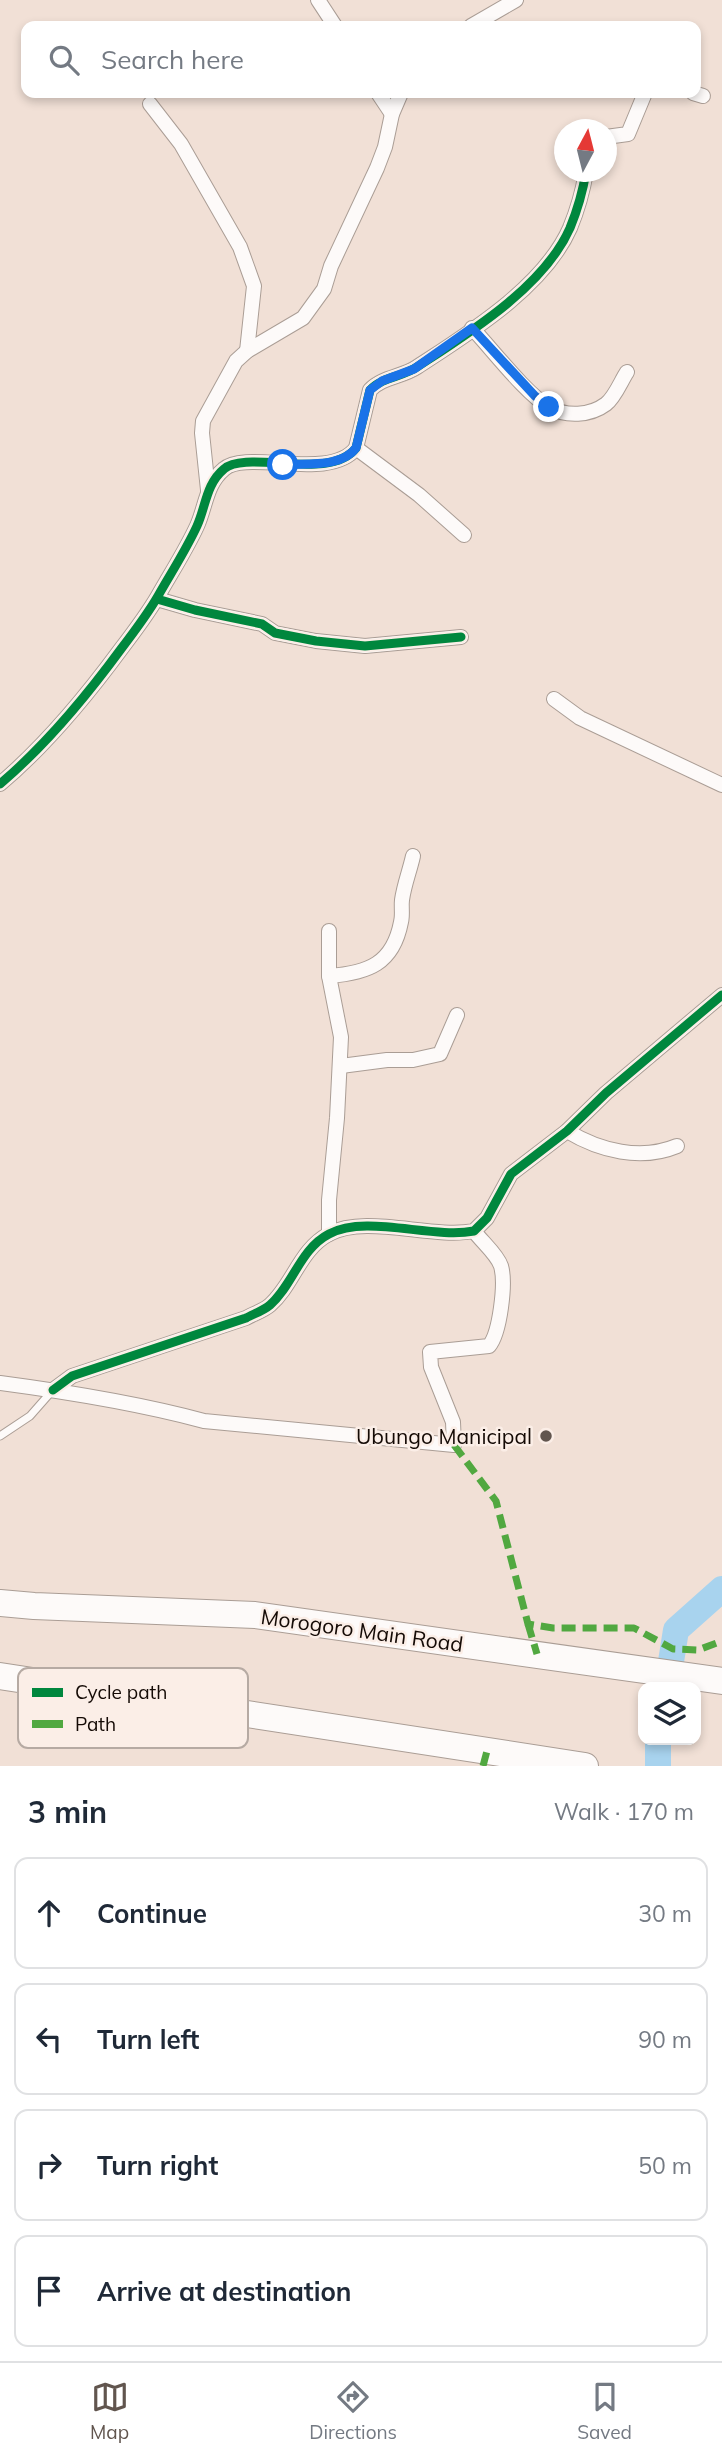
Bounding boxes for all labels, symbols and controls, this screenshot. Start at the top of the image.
search box [21,21,701,98]
icon: search [45,41,83,79]
text: Search here [101,43,244,76]
north arrow [554,119,617,182]
route end [533,391,564,422]
route start [267,449,298,480]
place label: Ubungo Manicipal [356,1423,532,1449]
marker: Ubungo Manicipal [538,1428,554,1444]
street label: Morogoro Main Road [259,1603,465,1657]
legend [18,1668,248,1748]
text: Cycle path [75,1680,167,1704]
map controls [638,1682,701,1745]
button: layers [638,1682,701,1745]
text: Path [75,1712,116,1736]
text: 3 min [28,1793,107,1831]
text: Walk · 170 m [554,1797,694,1826]
icon: ahead [30,1894,68,1932]
text: Continue [97,1897,207,1930]
text: 30 m [638,1899,692,1928]
icon: left [30,2020,68,2058]
text: Turn left [97,2023,199,2056]
text: 90 m [638,2025,692,2054]
icon: right [30,2146,68,2184]
text: Turn right [97,2149,218,2182]
text: 50 m [638,2151,692,2180]
icon: arrive [30,2272,68,2310]
text: Arrive at destination [97,2275,352,2308]
tab: Map [90,2378,129,2444]
tab: Directions [309,2378,397,2444]
tab: Saved [577,2378,632,2444]

